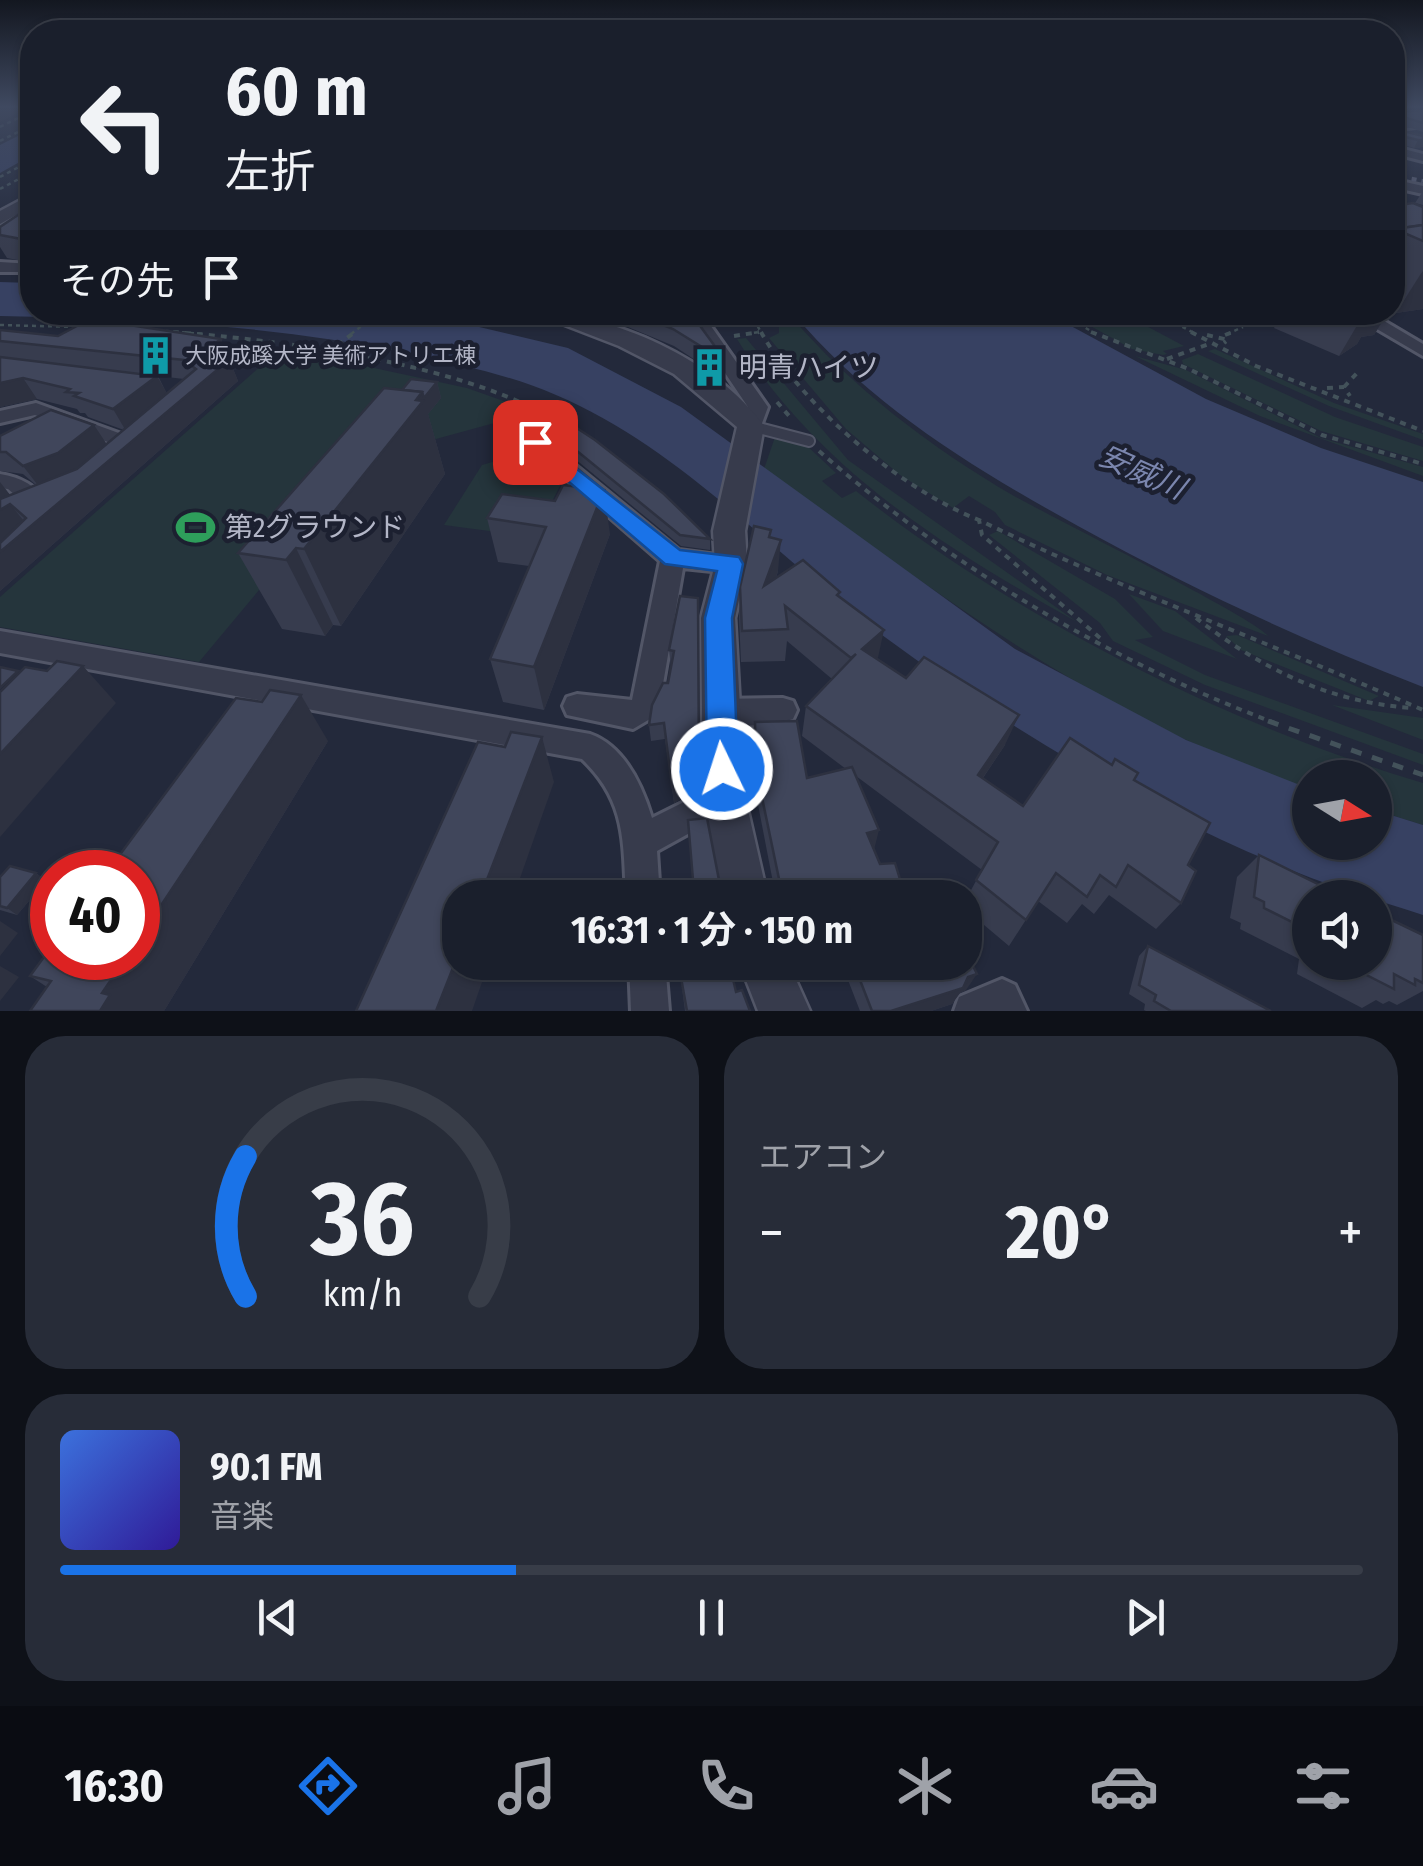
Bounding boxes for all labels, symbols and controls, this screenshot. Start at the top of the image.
text: 60 m [225,50,368,134]
icon: left [60,60,190,190]
text: 左折 [225,145,315,199]
icon: arrive [194,250,249,305]
text: その先 [60,258,174,304]
building icon: 大阪成蹊大学 美術アトリエ棟 [134,334,176,376]
place label: 大阪成蹊大学 美術アトリエ棟 [185,342,476,369]
building icon: 明青ハイツ [688,346,730,388]
place label: 明青ハイツ [739,351,878,384]
pin [493,400,578,485]
icon: arrive [508,415,563,470]
water label: 安威川 [1094,437,1193,508]
sports icon: 第2グラウンド [174,506,216,548]
place label: 第2グラウンド [225,511,405,544]
position arrow [670,717,774,821]
north arrow [1292,760,1392,860]
map controls [1292,760,1392,980]
speed limit sign: 40 [30,850,160,980]
button: sound [1292,880,1392,980]
text: 16:31 · 1 分 · 150 m [571,907,853,953]
text: エアコン [759,1138,887,1176]
text: 36 [309,1157,414,1282]
text: 20° [1006,1188,1116,1278]
text: − [759,1200,784,1266]
text: + [1338,1200,1363,1266]
text: km/h [322,1273,402,1315]
text: 90.1 FM [210,1444,322,1490]
text: 音楽 [210,1497,274,1535]
icon: previous [250,1590,305,1645]
icon: pause [684,1590,739,1645]
icon: next [1118,1590,1173,1645]
icon: directions [293,1751,363,1821]
icon: music [492,1751,562,1821]
icon: phone [691,1751,761,1821]
icon: climate [890,1751,960,1821]
icon: car [1089,1751,1159,1821]
icon: filters [1288,1751,1358,1821]
text: 16:30 [65,1759,164,1813]

